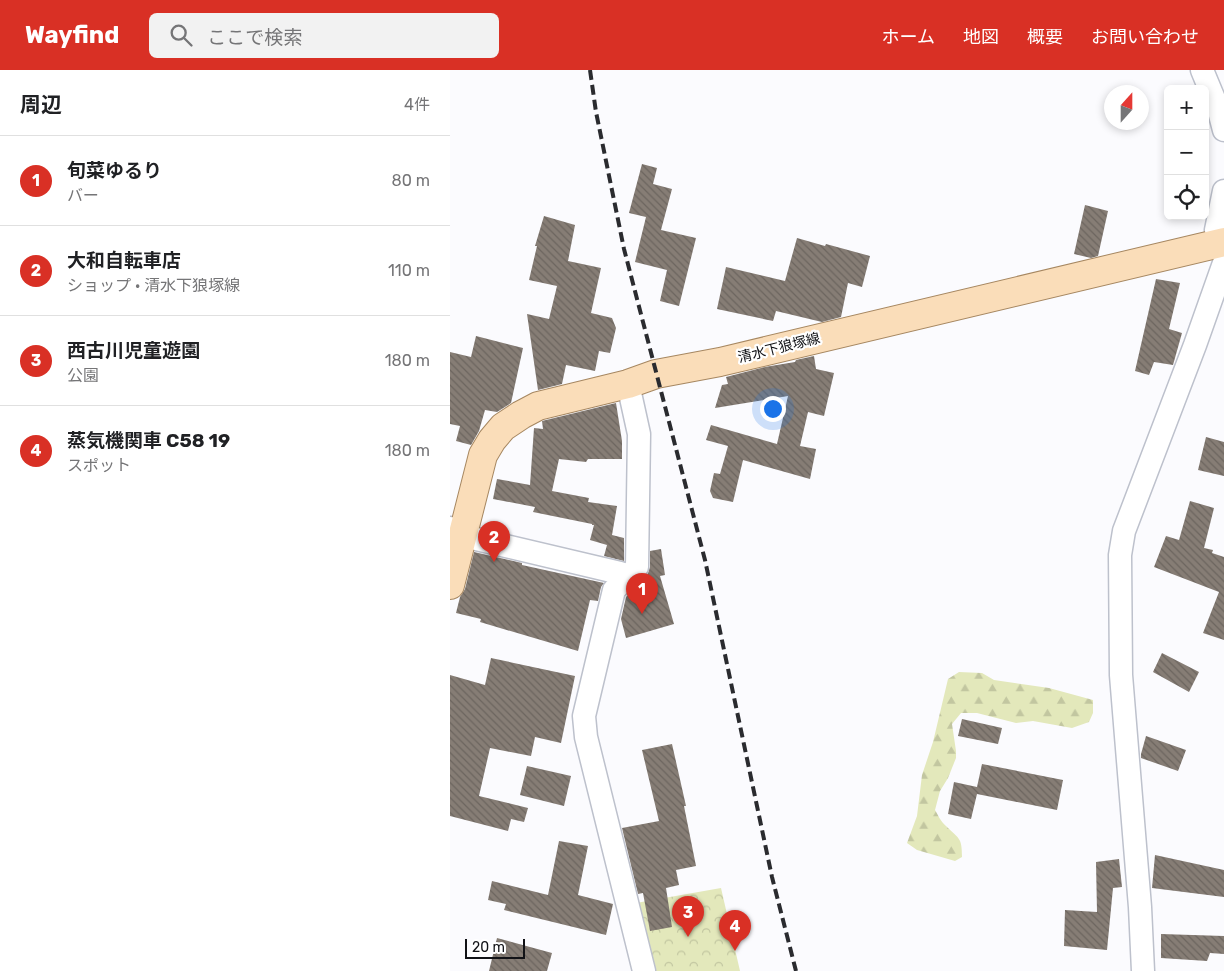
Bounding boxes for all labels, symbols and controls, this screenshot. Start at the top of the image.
search box [149,13,499,58]
text: Wayfind [25,21,119,49]
icon: search [167,21,195,49]
text: ここで検索 [207,26,302,49]
text: ホーム [882,26,935,48]
text: 地図 [963,26,999,48]
text: 概要 [1027,26,1063,48]
text: お問い合わせ [1091,26,1199,48]
north arrow [1104,85,1149,130]
map controls [1164,85,1209,220]
button: + [1164,85,1209,130]
text: 周辺 [20,92,62,117]
text: 4件 [404,95,430,114]
button: − [1164,130,1209,175]
text: 旬菜ゆるり [67,159,162,182]
text: 1 [32,171,40,190]
text: 80 m [392,171,430,190]
button: locate [1164,175,1209,220]
text: バー [67,186,99,205]
text: 大和自転車店 [67,249,181,272]
text: 2 [31,261,41,280]
text: 110 m [388,261,430,280]
text: ショップ · 清水下狼塚線 [67,276,240,295]
street label: 清水下狼塚線 [736,330,822,366]
text: 西古川児童遊園 [67,339,200,362]
text: 3 [31,351,41,370]
text: 180 m [385,351,430,370]
text: 公園 [67,366,99,385]
your location [760,396,786,422]
text: 蒸気機関車 C58 19 [67,429,230,452]
text: 4 [31,441,41,460]
text: 180 m [385,441,430,460]
text: スポット [67,456,131,475]
pin: 2 [478,521,510,562]
pin: 1 [626,573,658,614]
pin: 3 [672,896,704,937]
pin: 4 [719,910,751,951]
scale bar [465,936,525,959]
text: 20 m [472,939,505,956]

